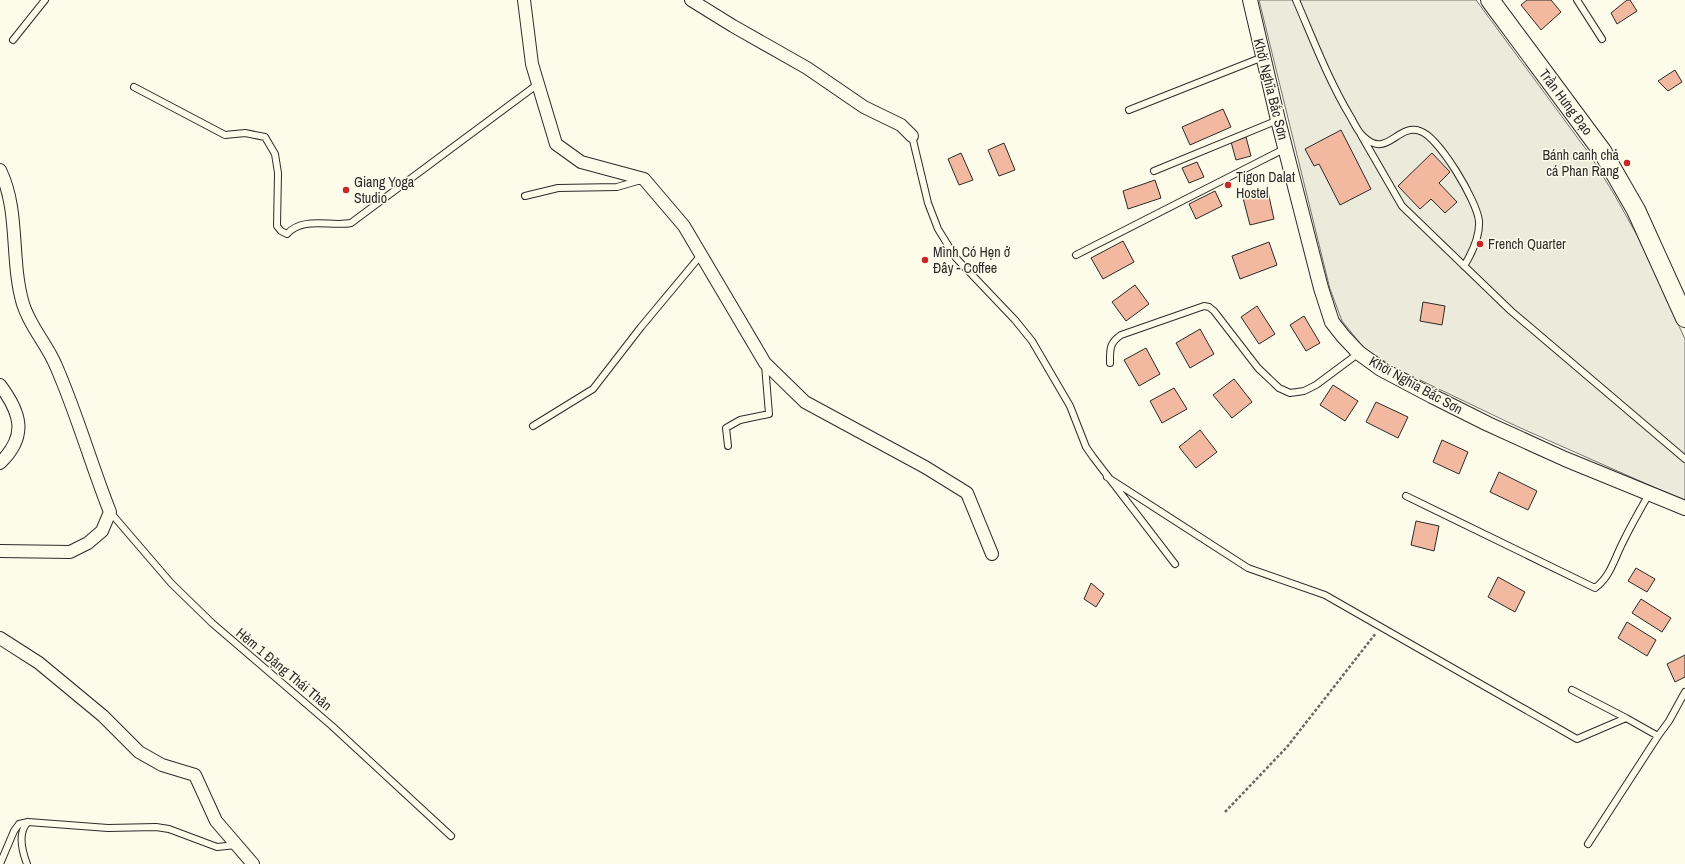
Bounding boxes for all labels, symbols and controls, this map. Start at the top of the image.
street label: Khởi Nghĩa Bắc Sơn [1250,36,1292,142]
street label: Trần Hưng Đạo [1535,65,1597,139]
place label: Bánh canh chả cá Phan Rang [1542,146,1620,180]
marker: Bánh canh chả cá Phan Rang [1622,158,1632,168]
place label: Tigon Dalat Hostel [1236,168,1295,202]
place label: Giang Yoga Studio [354,173,415,207]
marker: Tigon Dalat Hostel [1223,180,1233,190]
marker: Giang Yoga Studio [341,185,351,195]
place label: French Quarter [1488,235,1566,253]
marker: French Quarter [1475,239,1485,249]
place label: Mình Có Hẹn ở Đây - Coffee [933,243,1011,277]
marker: Mình Có Hẹn ở Đây - Coffee [920,255,930,265]
street label: Khởi Nghĩa Bắc Sơn [1366,352,1466,418]
street label: Hẻm 1 Đặng Thái Thân [232,624,336,714]

